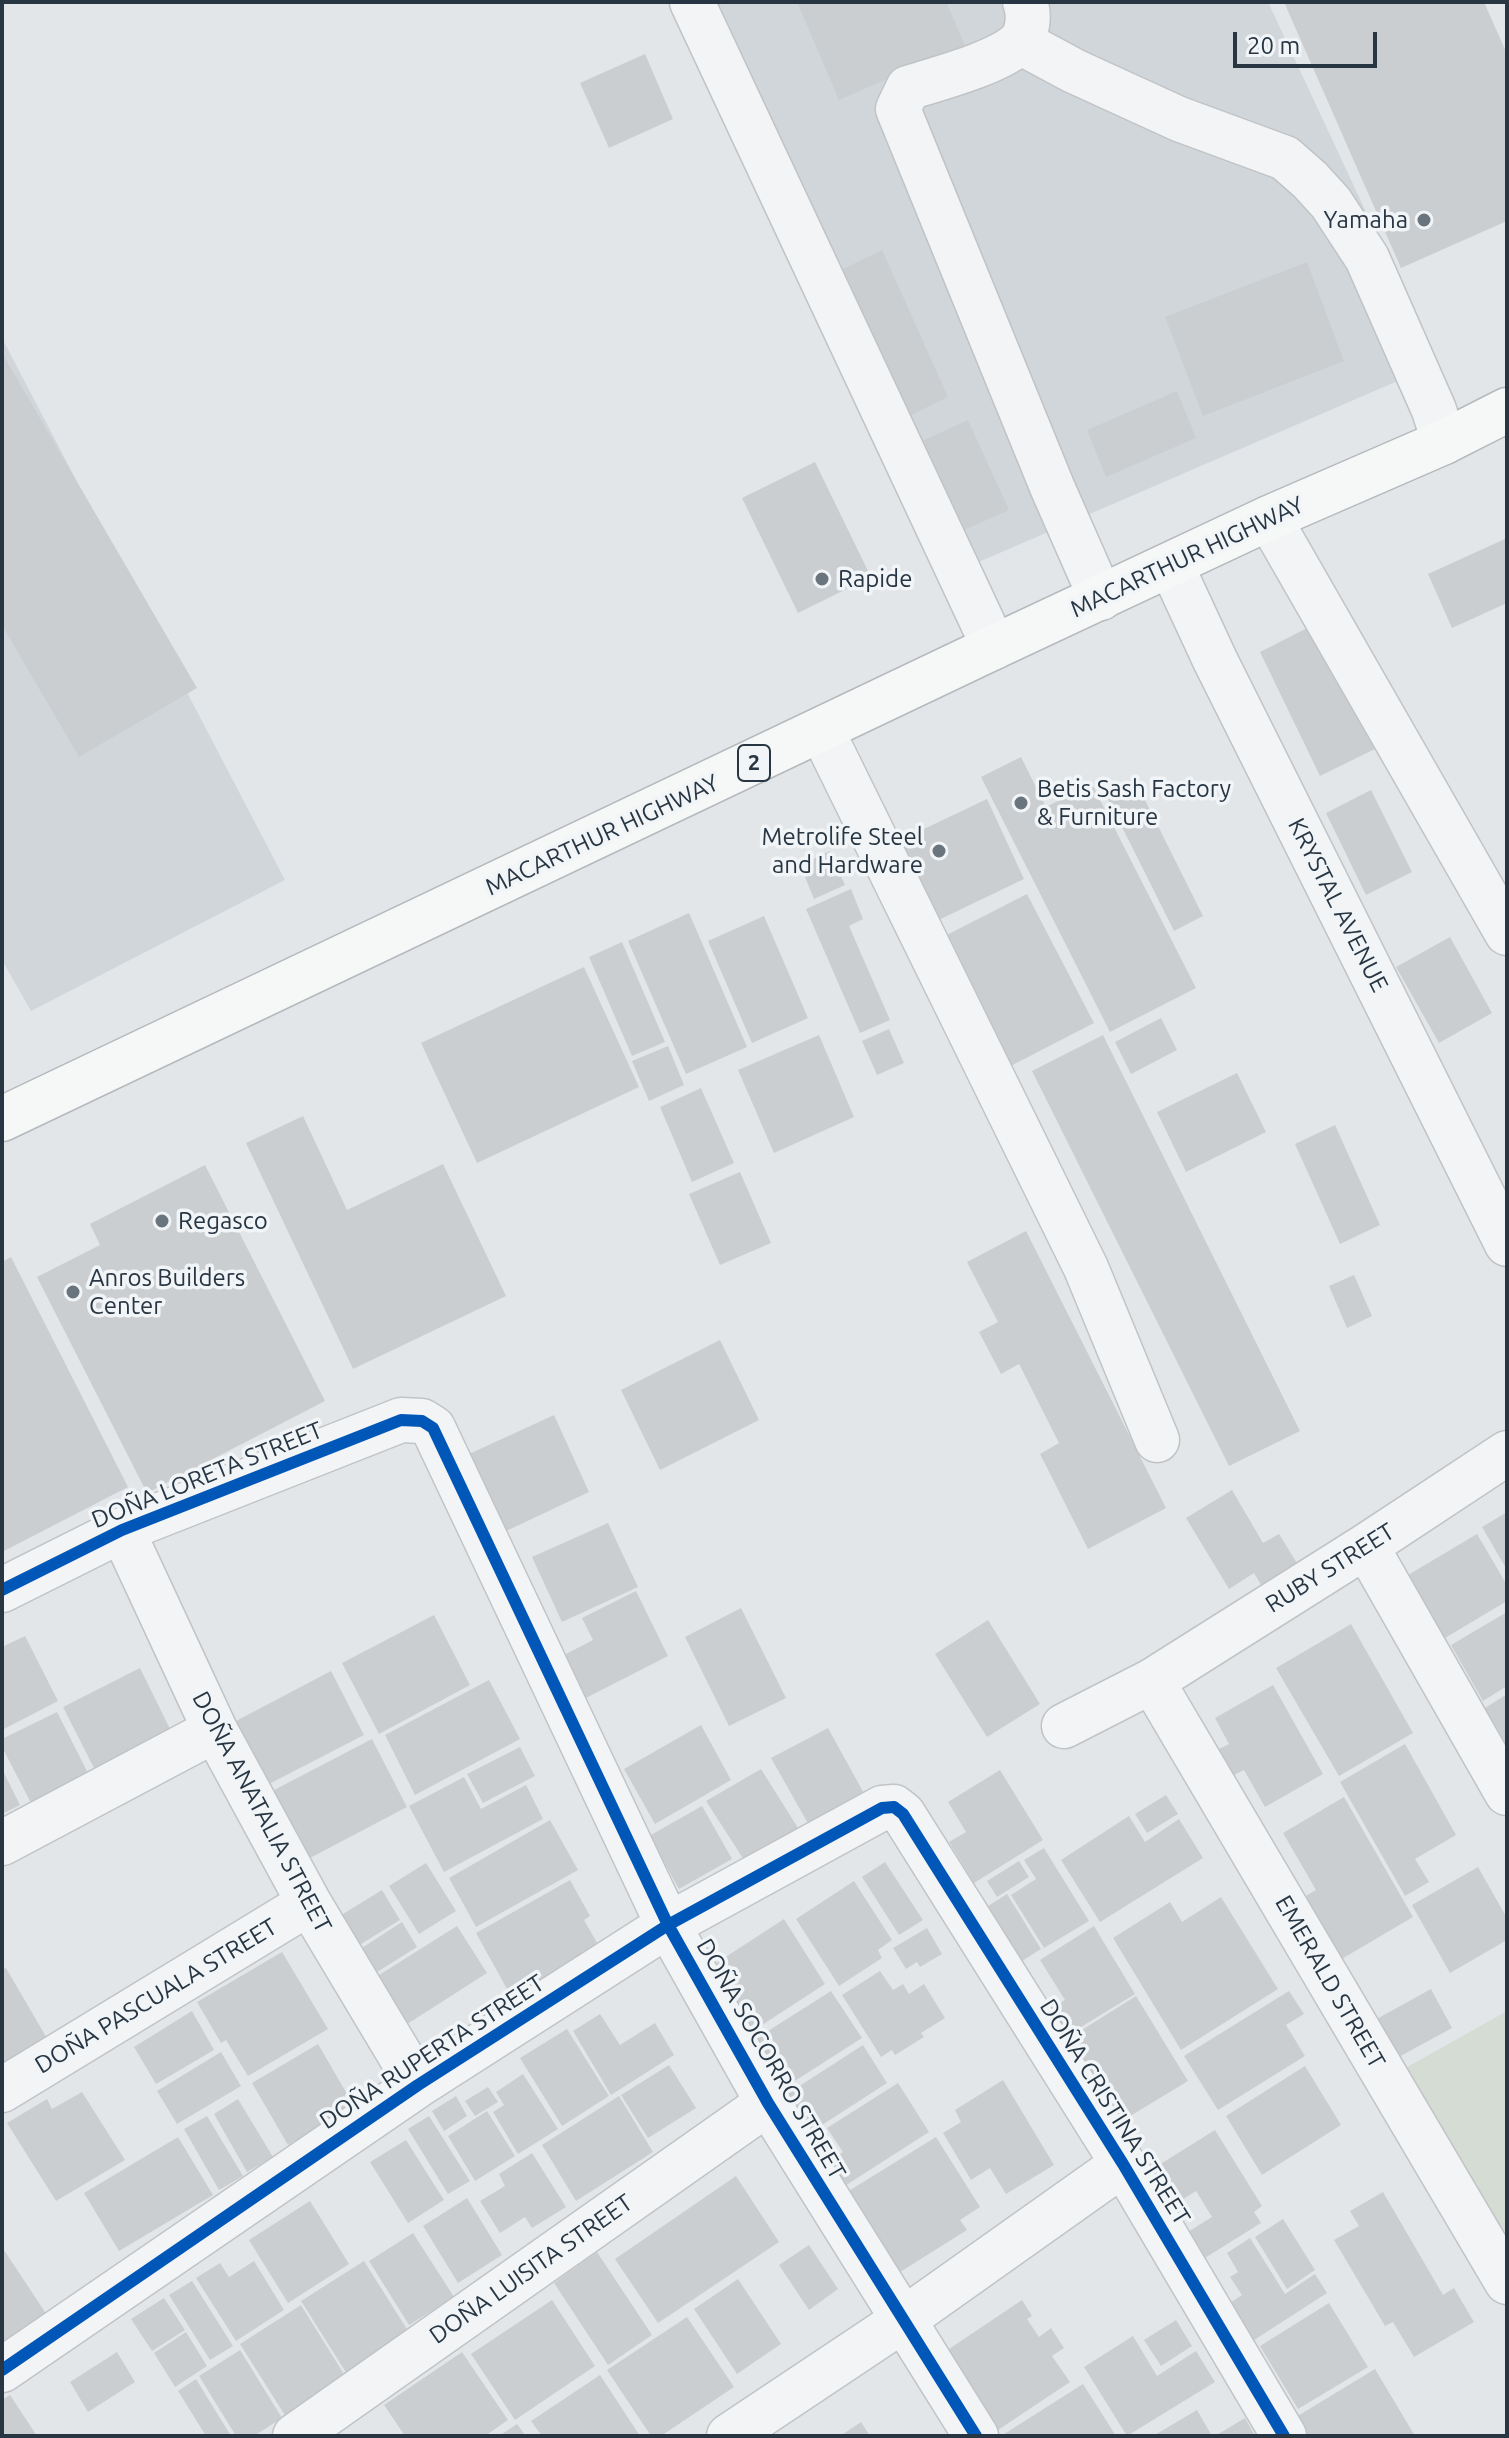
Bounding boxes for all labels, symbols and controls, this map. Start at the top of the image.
scale bar [1237,16,1381,66]
text: 20 m [1247,32,1300,59]
place label: Yamaha [1324,206,1408,234]
marker: Yamaha [1415,211,1433,229]
street label: MACARTHUR HIGHWAY [1066,490,1308,624]
place label: Rapide [838,565,912,593]
marker: Rapide [813,570,831,588]
road number: 2 [738,745,770,781]
street label: MACARTHUR HIGHWAY [481,768,723,902]
place label: Betis Sash Factory & Furniture [1037,775,1231,831]
marker: Betis Sash Factory & Furniture [1012,794,1030,812]
street label: KRYSTAL AVENUE [1282,813,1394,997]
place label: Metrolife Steel and Hardware [762,823,923,879]
marker: Metrolife Steel and Hardware [930,842,948,860]
place label: Regasco [178,1207,268,1235]
marker: Regasco [153,1212,171,1230]
place label: Anros Builders Center [89,1264,245,1320]
marker: Anros Builders Center [64,1283,82,1301]
street label: DOÑA LORETA STREET [87,1415,327,1535]
street label: RUBY STREET [1260,1517,1400,1619]
street label: DOÑA ANATALIA STREET [186,1686,338,1938]
street label: EMERALD STREET [1269,1890,1391,2074]
street label: DOÑA PASCUALA STREET [30,1912,282,2080]
street label: DOÑA SOCORRO STREET [690,1933,852,2185]
street label: DOÑA RUPERTA STREET [314,1969,550,2135]
street label: DOÑA CRISTINA STREET [1034,1994,1196,2230]
street label: DOÑA LUISITA STREET [424,2188,638,2350]

